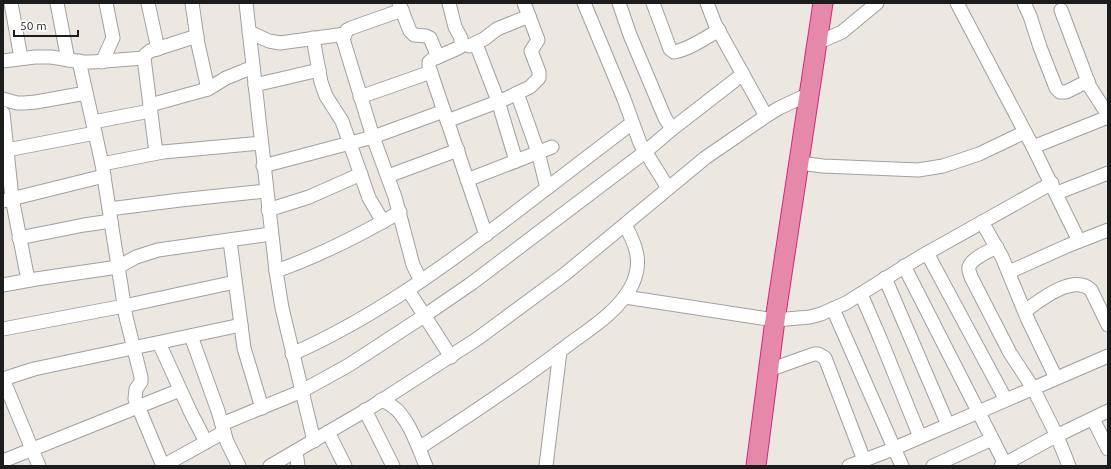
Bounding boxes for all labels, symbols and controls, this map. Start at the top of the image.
scale bar [14,12,78,38]
text: 50 m [20,19,47,32]

